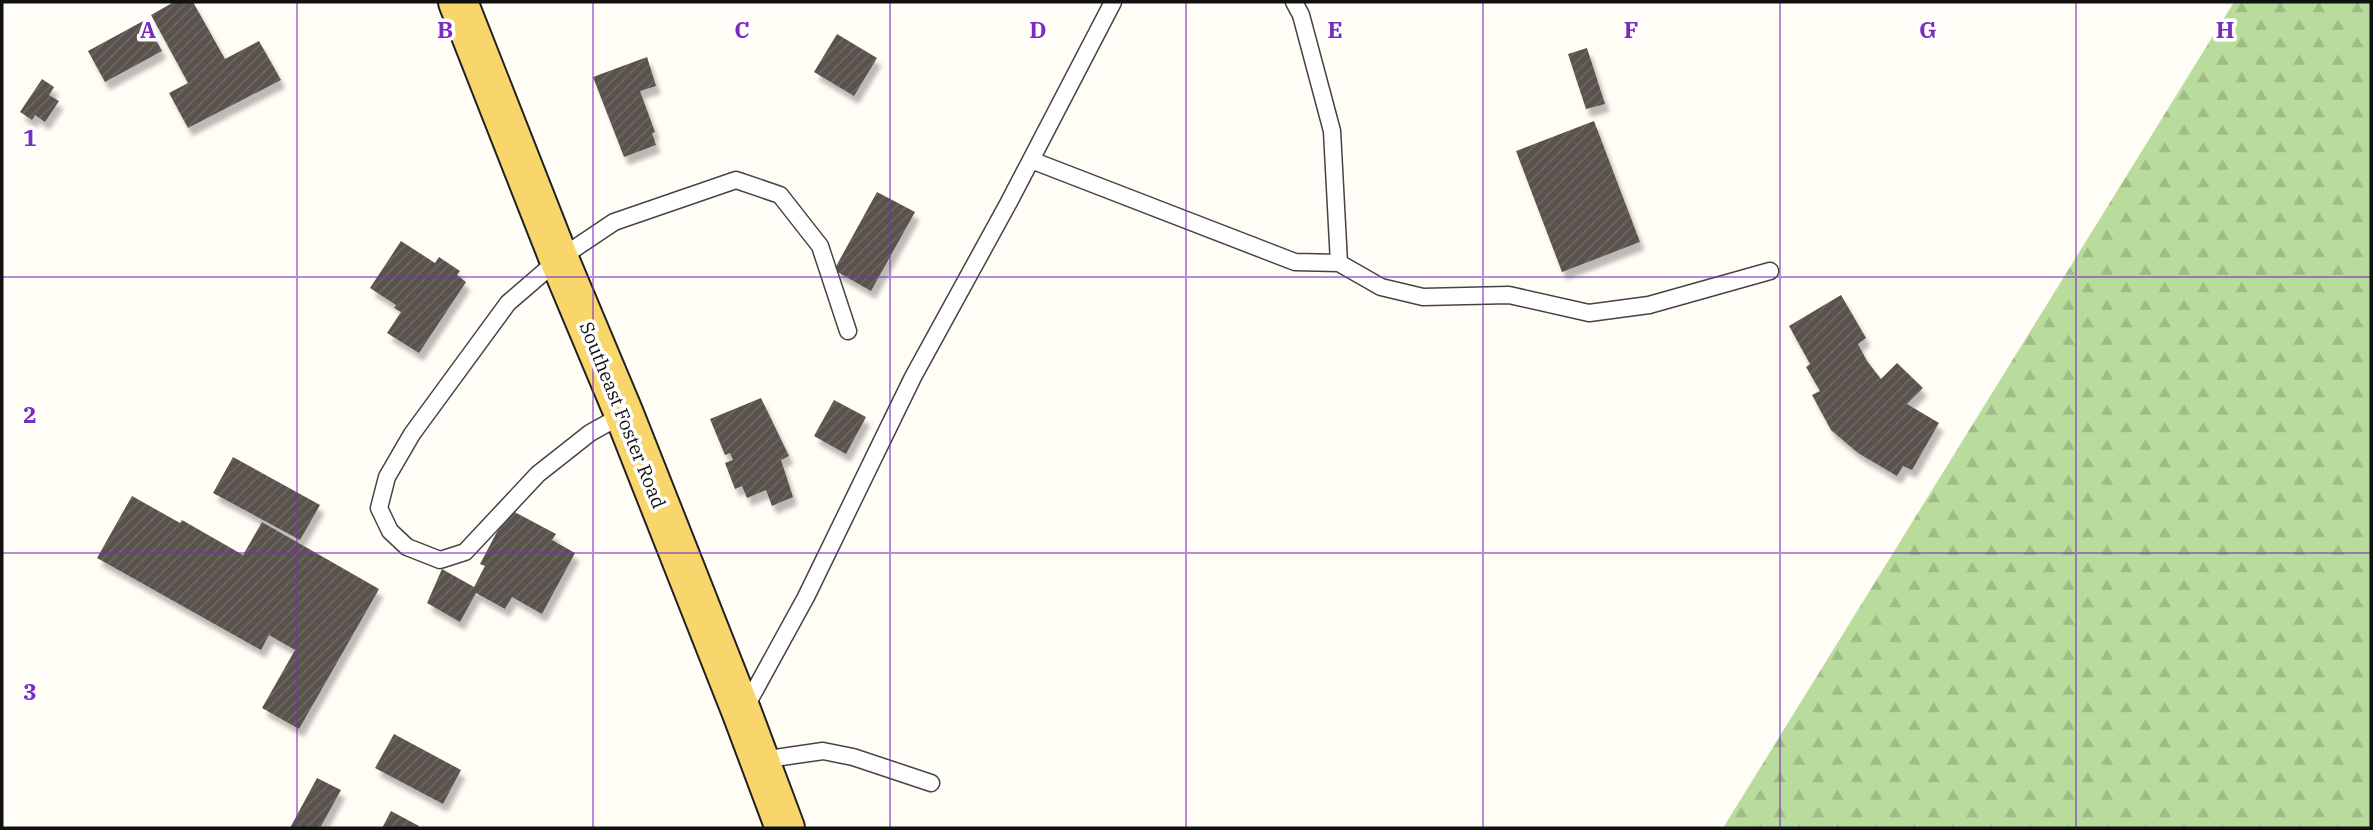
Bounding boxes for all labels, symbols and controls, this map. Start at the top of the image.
text: A [140,14,156,44]
text: B [437,14,453,44]
text: C [734,14,750,44]
text: D [1029,14,1047,44]
text: E [1327,14,1343,44]
text: F [1624,14,1638,44]
text: G [1919,14,1937,44]
text: H [2216,14,2234,44]
text: 1 [23,122,37,152]
street label: Southeast Foster Road [575,318,671,512]
text: 2 [23,399,37,429]
text: 3 [23,676,37,706]

